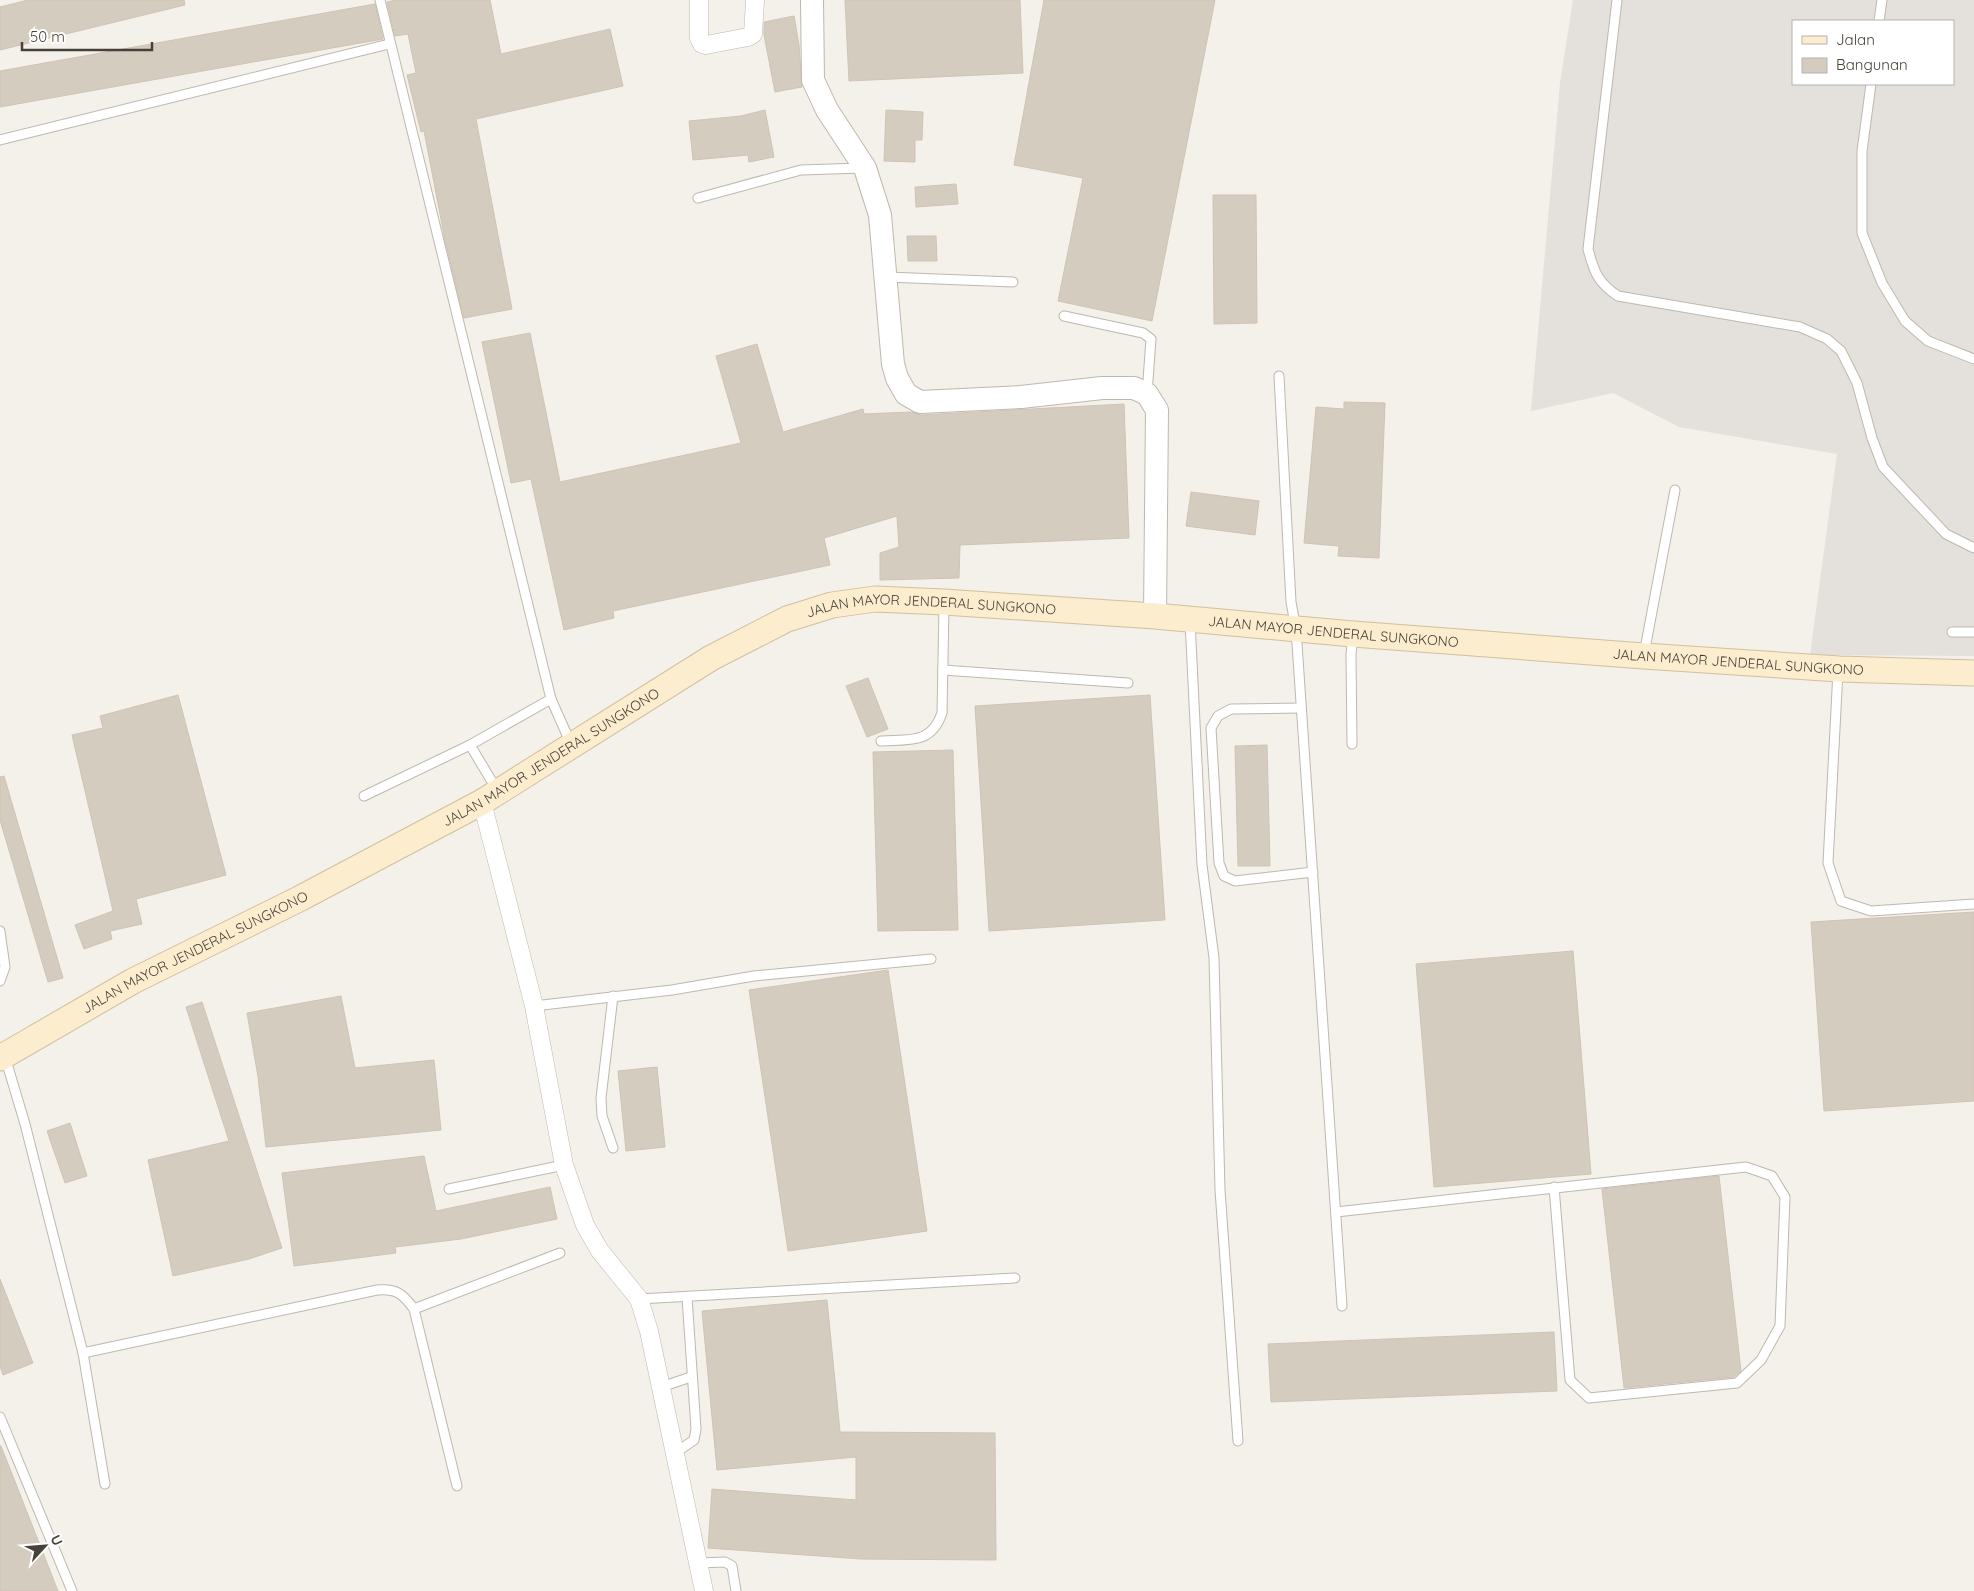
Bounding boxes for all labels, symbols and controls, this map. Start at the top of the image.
scale bar [22,20,152,52]
legend [1792,20,1954,85]
text: 50 m [30,27,65,46]
text: Jalan [1836,30,1875,49]
text: Bangunan [1836,55,1908,74]
street label: JALAN MAYOR JENDERAL SUNGKONO [804,590,1057,622]
street label: JALAN MAYOR JENDERAL SUNGKONO [1207,612,1460,651]
street label: JALAN MAYOR JENDERAL SUNGKONO [1612,645,1864,679]
street label: JALAN MAYOR JENDERAL SUNGKONO [439,684,663,830]
street label: JALAN MAYOR JENDERAL SUNGKONO [79,887,311,1018]
north arrow [20,1521,70,1571]
text: U [46,1532,67,1549]

